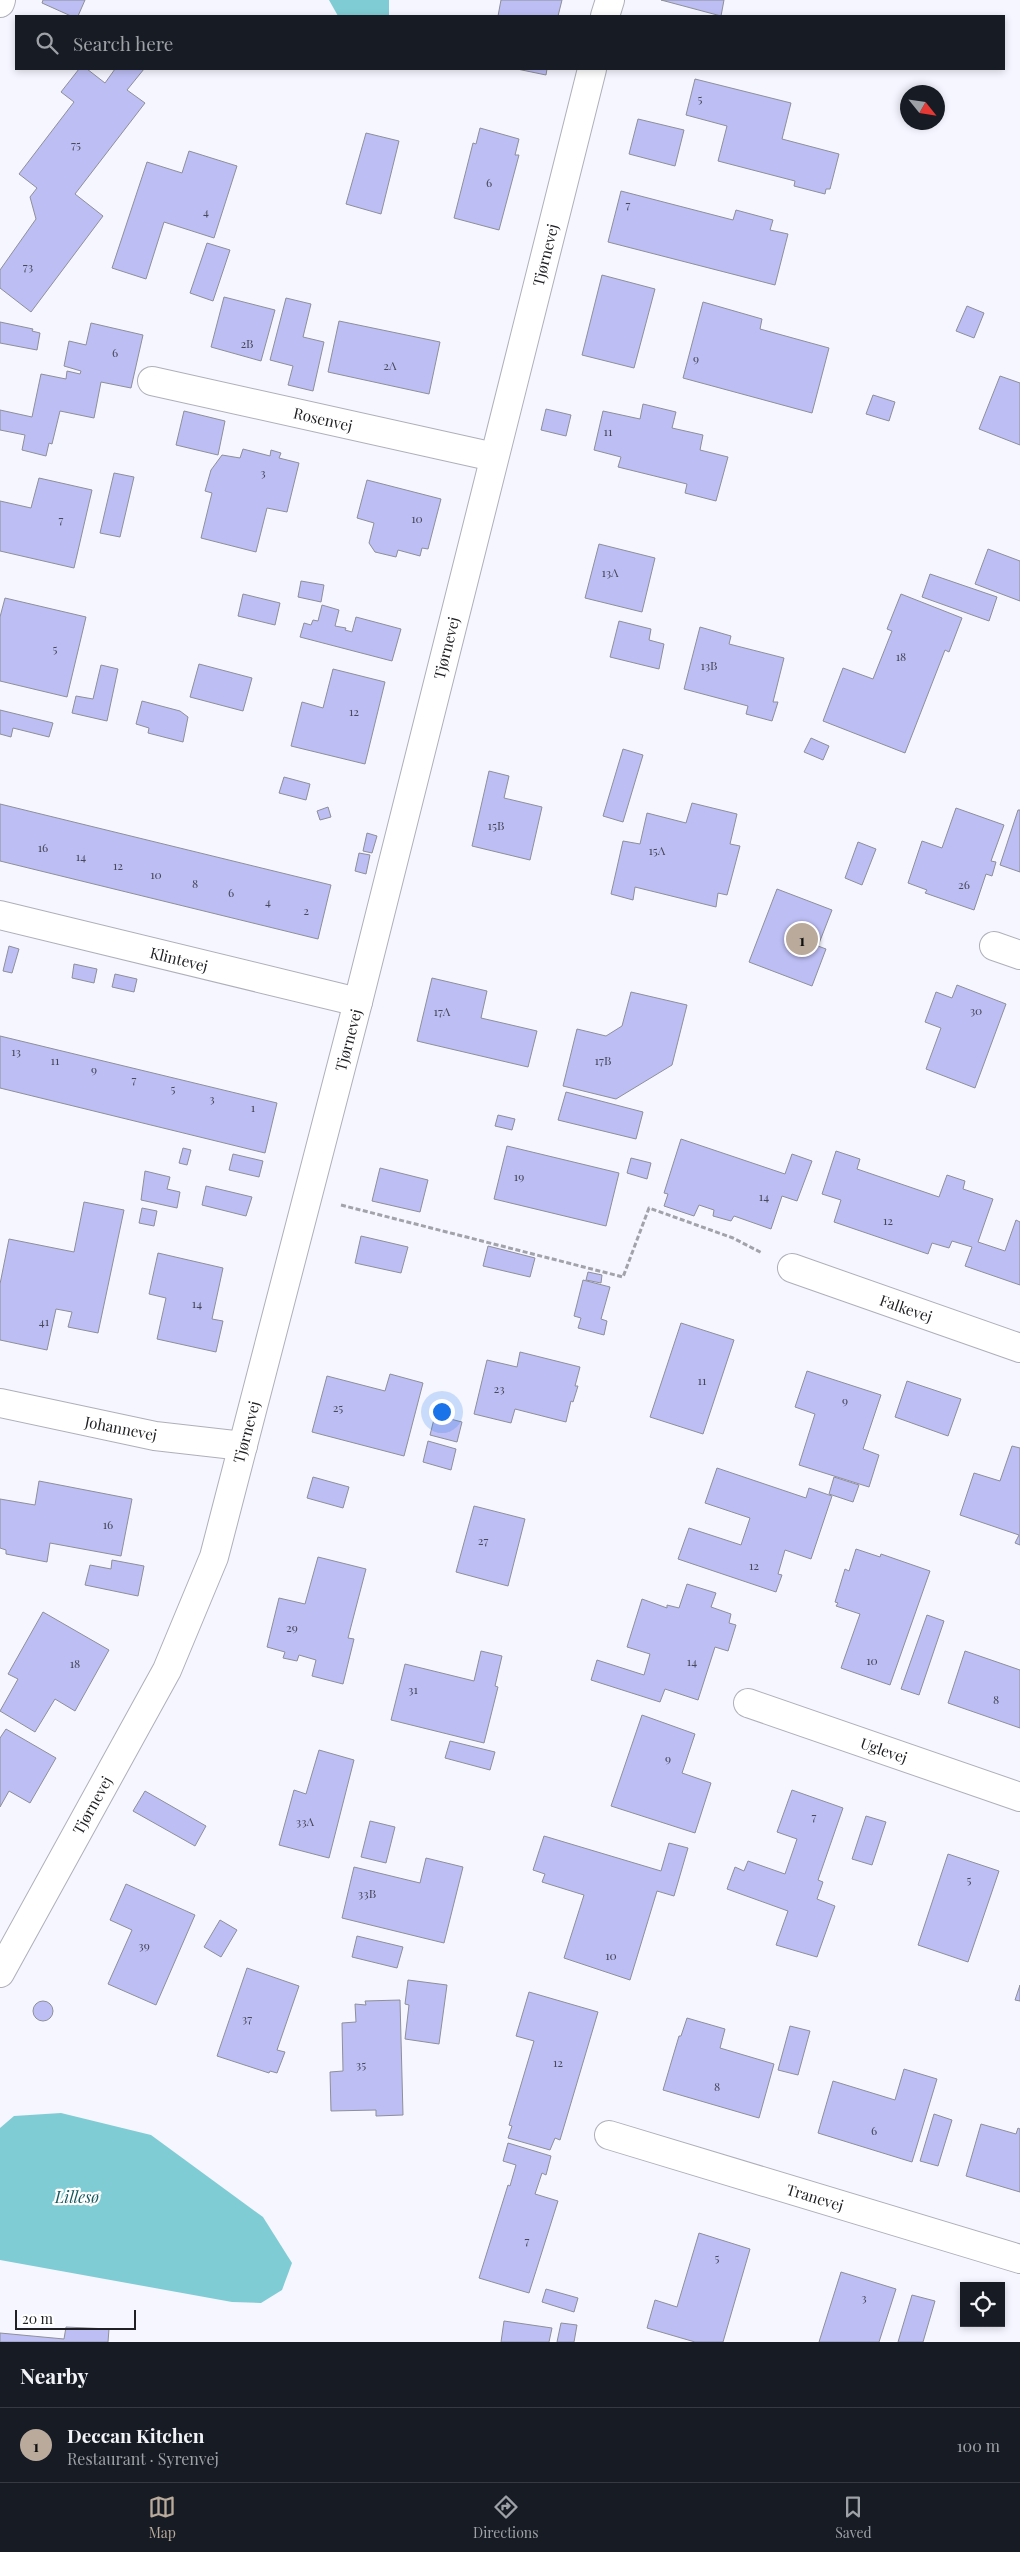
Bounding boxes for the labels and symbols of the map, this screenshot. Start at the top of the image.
north arrow [900,85,945,130]
house number: 5 [698,90,703,106]
house number: 75 [71,136,81,152]
house number: 6 [486,174,492,190]
house number: 7 [626,196,631,212]
house number: 4 [203,203,209,219]
street label: Tjørnevej [528,222,562,288]
house number: 73 [23,258,33,274]
house number: 2B [240,335,254,351]
house number: 6 [112,344,118,360]
house number: 9 [693,350,699,366]
house number: 2A [383,357,397,373]
street label: Rosenvej [292,403,354,435]
house number: 11 [604,423,613,439]
house number: 3 [260,464,266,480]
house number: 10 [411,510,423,526]
house number: 7 [59,511,64,527]
house number: 13A [601,564,619,580]
street label: Tjørnevej [429,615,463,681]
house number: 5 [53,640,58,656]
house number: 18 [896,648,906,664]
house number: 13B [700,657,718,673]
house number: 12 [349,703,359,719]
house number: 15B [488,817,504,833]
house number: 16 [38,839,48,855]
house number: 15A [649,842,666,858]
house number: 14 [76,848,86,864]
house number: 12 [113,857,123,873]
house number: 10 [150,866,162,882]
house number: 8 [192,875,198,891]
house number: 26 [958,876,970,892]
house number: 6 [228,884,234,900]
house number: 4 [265,893,271,909]
house number: 2 [303,902,309,918]
pin: 1 [786,920,818,958]
street label: Klintevej [148,942,210,976]
house number: 30 [970,1002,982,1018]
house number: 17A [434,1003,451,1019]
street label: Tjørnevej [330,1007,366,1073]
house number: 13 [11,1043,21,1059]
house number: 11 [51,1052,60,1068]
house number: 17B [595,1052,611,1068]
house number: 9 [91,1061,97,1077]
house number: 7 [132,1071,137,1087]
house number: 5 [171,1080,176,1096]
house number: 3 [209,1090,215,1106]
house number: 1 [251,1099,256,1115]
house number: 19 [514,1168,524,1184]
house number: 14 [759,1188,769,1204]
house number: 12 [883,1212,893,1228]
street label: Falkevej [877,1290,935,1326]
house number: 14 [192,1295,202,1311]
house number: 41 [39,1313,50,1329]
house number: 11 [698,1372,707,1388]
house number: 23 [493,1380,505,1396]
house number: 9 [842,1392,848,1408]
street label: Tjørnevej [228,1399,264,1465]
house number: 25 [333,1399,343,1415]
your location [429,1399,455,1425]
street label: Johannevej [82,1411,159,1445]
house number: 16 [103,1516,113,1532]
house number: 27 [478,1532,488,1548]
house number: 12 [749,1557,759,1573]
house number: 29 [286,1619,298,1635]
house number: 10 [866,1652,878,1668]
house number: 14 [687,1653,697,1669]
house number: 18 [70,1655,80,1671]
house number: 31 [408,1681,418,1697]
house number: 8 [993,1691,999,1707]
street label: Uglevej [858,1733,910,1767]
house number: 9 [665,1750,671,1766]
street label: Tjørnevej [68,1772,116,1838]
house number: 7 [812,1808,817,1824]
house number: 33A [296,1813,315,1829]
house number: 5 [967,1871,972,1887]
house number: 33B [358,1885,376,1901]
house number: 39 [138,1937,150,1953]
house number: 10 [605,1947,617,1963]
house number: 37 [242,2010,252,2026]
house number: 12 [553,2054,563,2070]
house number: 35 [356,2056,366,2072]
house number: 8 [714,2078,720,2094]
house number: 6 [871,2122,877,2138]
street label: Tranevej [784,2179,846,2215]
water label: Lillesø [54,2186,100,2207]
house number: 7 [525,2232,530,2248]
house number: 5 [715,2249,720,2265]
house number: 3 [861,2289,867,2305]
scale bar [15,2307,136,2330]

